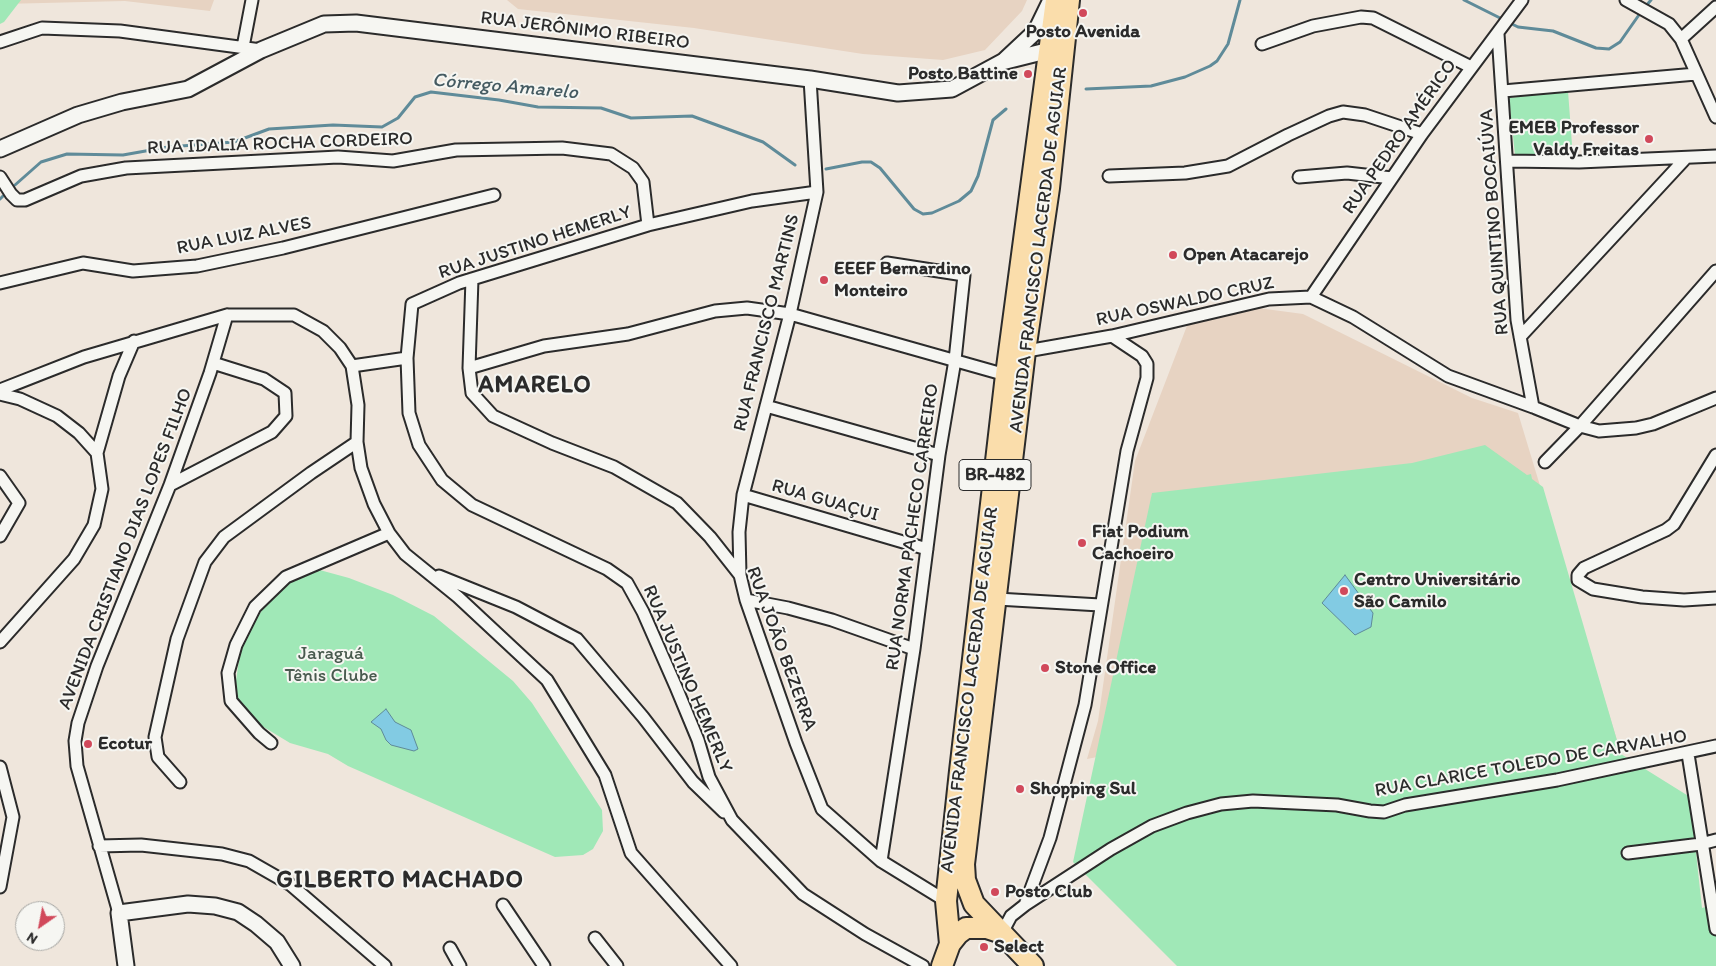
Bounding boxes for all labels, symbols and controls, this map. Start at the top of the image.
street label: RUA JERÔNIMO RIBEIRO [479,7,691,55]
marker: Posto Avenida [1077,7,1089,19]
place label: Posto Avenida [1026,21,1140,43]
street label: RUA PEDRO AMÉRICO [1338,55,1462,219]
place label: Posto Battine [908,63,1018,85]
street label: AVENIDA FRANCISCO LACERDA DE AGUIAR [1005,66,1073,434]
marker: Posto Battine [1022,68,1034,80]
water label: Córrego Amarelo [431,69,579,105]
street label: RUA QUINTINO BOCAIÚVA [1476,108,1514,336]
place label: EMEB Professor Valdy Freitas [1509,117,1639,161]
street label: RUA IDALIA ROCHA CORDEIRO [147,128,413,160]
marker: EMEB Professor Valdy Freitas [1643,133,1655,145]
street label: RUA JUSTINO HEMERLY [436,201,634,285]
street label: RUA LUIZ ALVES [175,212,313,260]
street label: RUA FRANCISCO MARTINS [729,212,805,434]
place label: Open Atacarejo [1183,244,1309,266]
marker: Open Atacarejo [1167,249,1179,261]
place label: EEEF Bernardino Monteiro [834,258,971,302]
street label: RUA OSWALDO CRUZ [1094,272,1276,332]
marker: EEEF Bernardino Monteiro [818,274,830,286]
district label: AMARELO [477,372,593,400]
street label: RUA NORMA PACHECO CARREIRO [882,382,944,672]
street label: AVENIDA CRISTIANO DIAS LOPES FILHO [54,385,198,713]
road number: BR-482 [959,460,1031,490]
street label: RUA GUAÇUI [769,475,881,527]
street label: AVENIDA FRANCISCO LACERDA DE AGUIAR [936,506,1004,874]
place label: Fiat Podium Cachoeiro [1092,521,1189,565]
marker: Fiat Podium Cachoeiro [1076,537,1088,549]
street label: RUA JOÃO BEZERRA [741,564,821,734]
place label: Centro Universitário São Camilo [1354,569,1520,613]
street label: RUA JUSTINO HEMERLY [637,582,737,776]
marker: Centro Universitário São Camilo [1338,585,1350,597]
park label: Jaraguá Tênis Clube [284,643,378,687]
place label: Stone Office [1055,657,1156,679]
marker: Stone Office [1039,662,1051,674]
street label: RUA CLARICE TOLEDO DE CARVALHO [1373,725,1689,803]
place label: Ecotur [98,733,152,755]
marker: Ecotur [82,738,94,750]
place label: Shopping Sul [1030,778,1136,800]
marker: Shopping Sul [1014,783,1026,795]
district label: GILBERTO MACHADO [274,867,526,895]
place label: Posto Club [1005,881,1092,903]
marker: Posto Club [989,886,1001,898]
north arrow [15,901,65,951]
text: N [24,928,41,948]
place label: Select [994,936,1044,958]
marker: Select [978,941,990,953]

